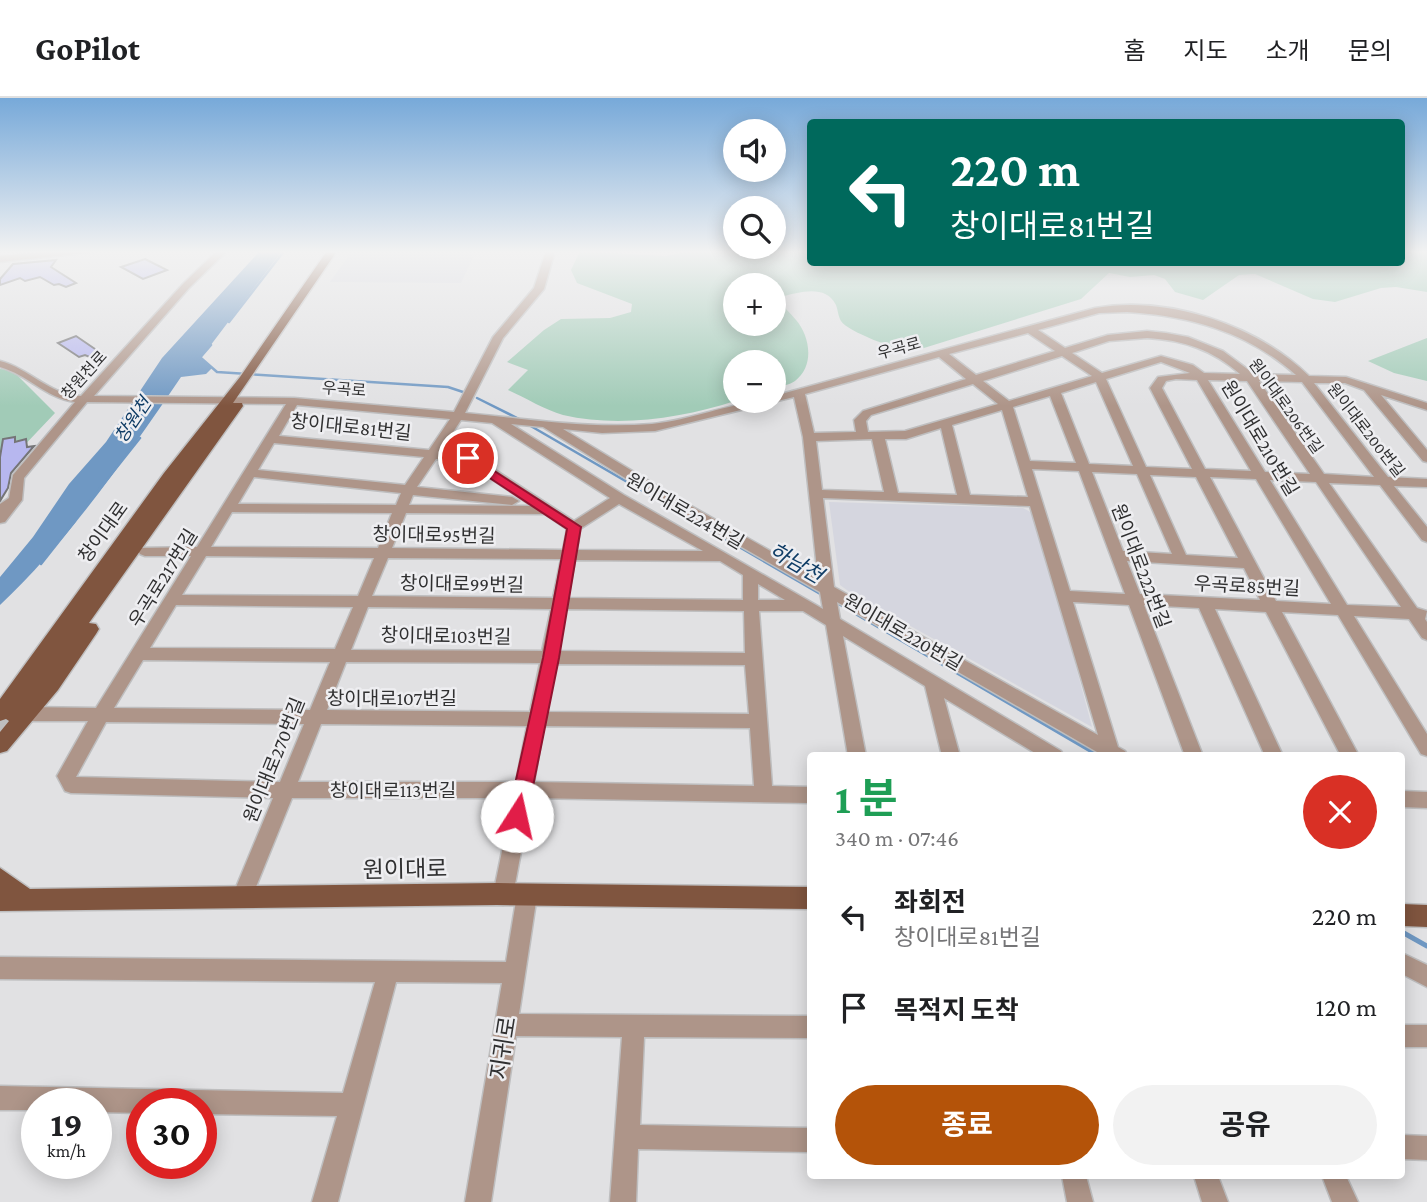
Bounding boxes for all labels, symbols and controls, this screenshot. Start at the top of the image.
text: GoPilot [35,30,140,67]
text: 홈 [1123,37,1145,64]
text: 지도 [1183,37,1228,64]
text: 소개 [1266,37,1310,64]
text: 문의 [1348,37,1392,64]
map controls [723,119,786,413]
button: sound [723,119,786,182]
text: 220 m [950,142,1080,197]
icon: left [835,147,926,238]
button: search [723,196,786,259]
text: 창이대로81번길 [950,208,1154,244]
button: + [723,273,786,336]
street label: 우곡로 [875,334,923,362]
street label: 창원천로 [58,347,110,403]
button: − [723,350,786,413]
street label: 원이대로206번길 [1246,355,1326,457]
street label: 원이대로210번길 [1217,376,1303,500]
street label: 우곡로 [321,379,367,399]
street label: 원이대로200번길 [1324,380,1408,480]
water label: 창원천 [111,392,157,446]
street label: 창이대로81번길 [290,410,412,444]
pin [438,428,498,488]
icon: arrive [449,439,487,477]
street label: 원이대로224번길 [622,469,748,553]
street label: 창이대로 [74,498,132,566]
street label: 원이대로222번길 [1108,501,1174,631]
street label: 창이대로95번길 [372,523,496,547]
street label: 우곡로217번길 [125,525,201,631]
water label: 하남천 [765,538,829,589]
street label: 창이대로99번길 [400,572,524,596]
street label: 우곡로85번길 [1193,573,1301,599]
street label: 원이대로220번길 [840,589,966,675]
street label: 창이대로103번길 [380,624,512,648]
street label: 창이대로107번길 [327,688,457,709]
street label: 원이대로270번길 [239,694,309,826]
text: 1 분 [835,775,897,822]
button: close [1303,775,1377,849]
position arrow [480,779,554,853]
street label: 창이대로113번길 [330,780,456,801]
text: 340 m · 07:46 [835,825,959,851]
street label: 원이대로 [362,855,448,883]
text: 좌회전 [894,888,966,917]
icon: left [835,898,873,936]
text: 220 m [1312,902,1377,931]
text: 창이대로81번길 [894,924,1041,950]
icon: arrive [835,989,873,1027]
text: 120 m [1316,993,1377,1022]
text: 목적지 도착 [894,996,1019,1025]
street label: 지귀로 [485,1015,521,1081]
button: 종료 [835,1085,1099,1165]
button: 공유 [1113,1085,1377,1165]
speed limit sign: 30 [126,1088,217,1179]
text: 19 [50,1105,83,1144]
text: km/h [47,1141,86,1161]

